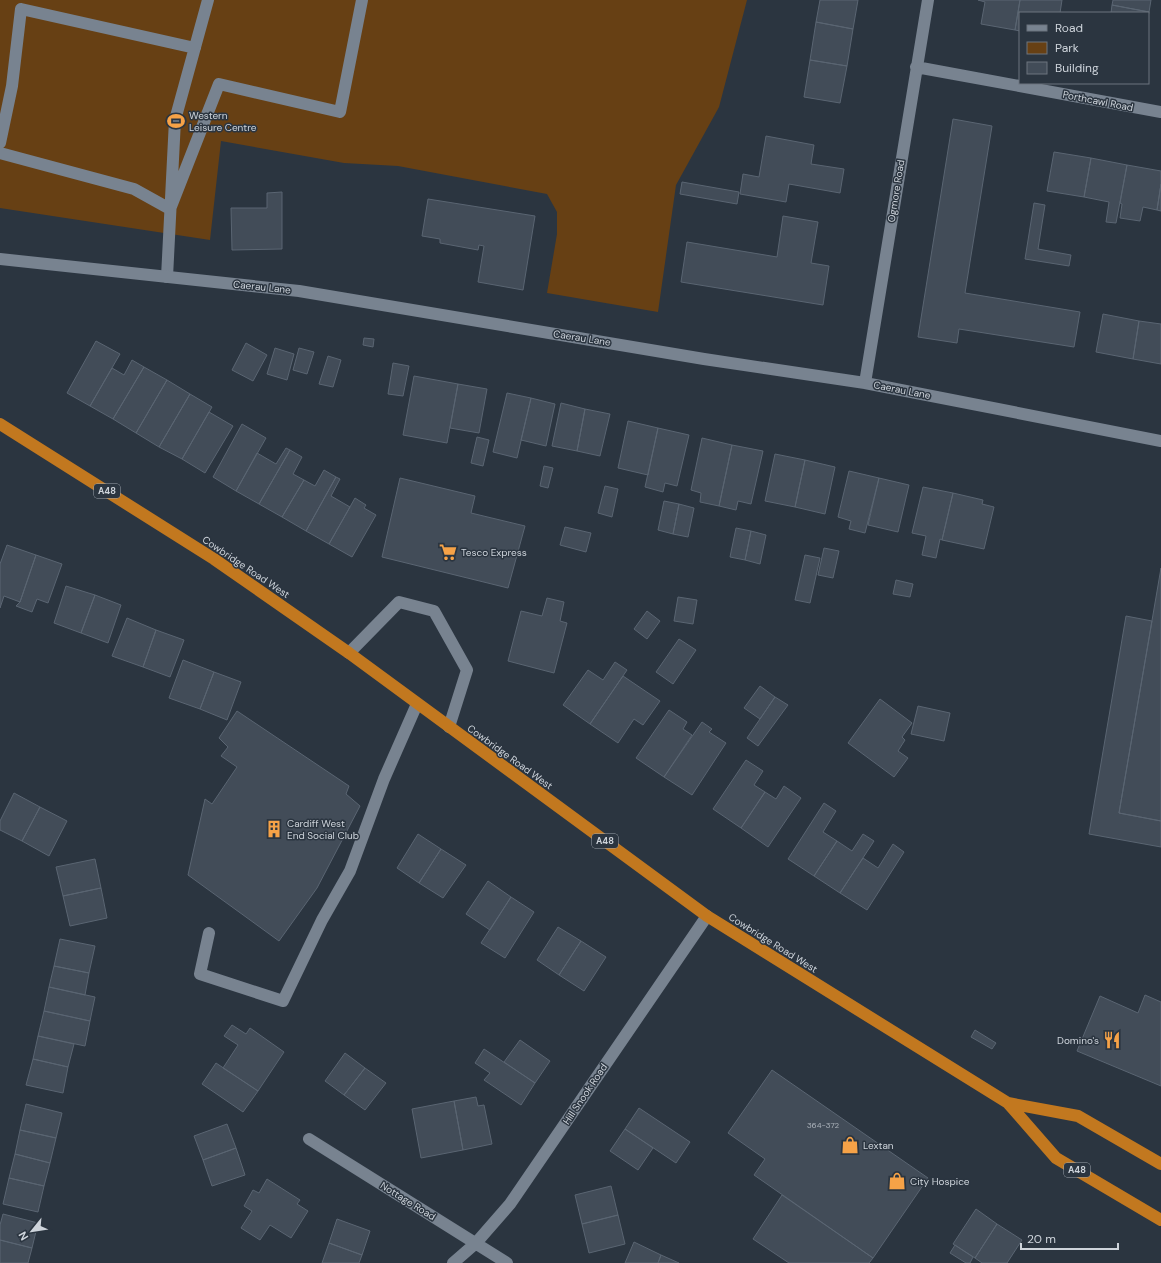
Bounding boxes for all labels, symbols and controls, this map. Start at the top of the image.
legend [1019,12,1149,84]
text: Road [1055,20,1083,36]
text: Park [1055,40,1079,56]
text: Building [1055,60,1099,76]
street label: Porthcawl Road [1062,88,1134,114]
place label: Western Leisure Centre [189,109,257,134]
sports icon: Western Leisure Centre [166,111,186,131]
street label: Ogmore Road [885,159,907,223]
street label: Caerau Lane [233,278,292,297]
street label: Caerau Lane [552,327,612,349]
street label: Caerau Lane [872,378,932,402]
road number: A48 [94,484,120,498]
street label: Cowbridge Road West [200,533,292,601]
supermarket icon: Tesco Express [438,542,458,562]
place label: Tesco Express [461,546,527,559]
street label: Cowbridge Road West [465,722,555,792]
place label: Cardiff West End Social Club [287,817,359,842]
building icon: Cardiff West End Social Club [264,819,284,839]
road number: A48 [592,834,618,848]
street label: Cowbridge Road West [726,910,820,976]
restaurant icon: Domino's [1102,1030,1122,1050]
place label: Domino's [1057,1034,1099,1047]
street label: Hill Snook Road [560,1061,610,1127]
house number: 364-372 [807,1120,839,1130]
shop icon: Lextan [840,1135,860,1155]
place label: Lextan [863,1139,894,1152]
road number: A48 [1064,1163,1090,1177]
shop icon: City Hospice [887,1171,907,1191]
place label: City Hospice [910,1175,970,1188]
street label: Nottage Road [378,1179,438,1223]
north arrow [12,1211,52,1251]
scale bar [1021,1225,1118,1251]
text: N [15,1229,31,1243]
text: 20 m [1027,1231,1056,1247]

